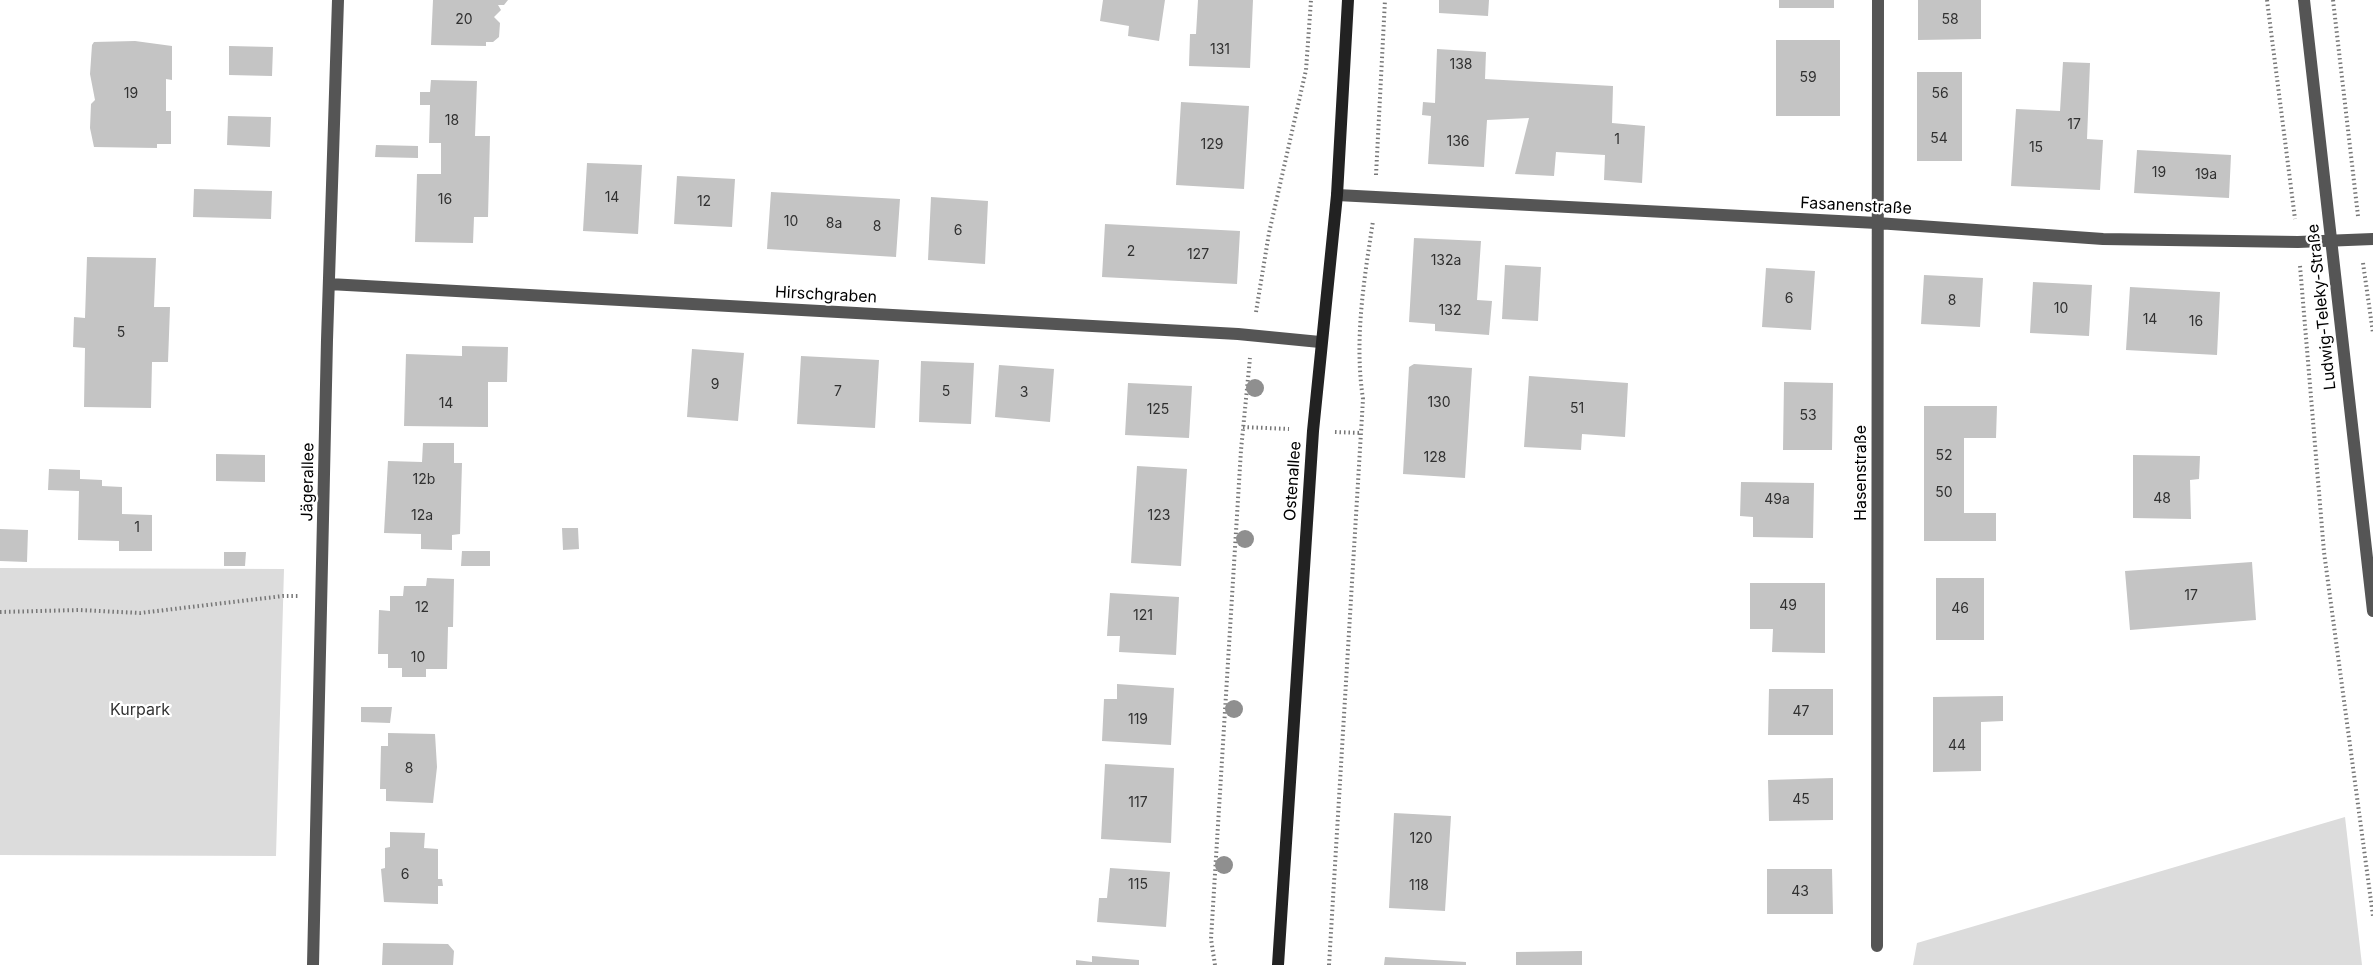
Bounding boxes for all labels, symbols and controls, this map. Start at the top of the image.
house number: 20 [455,12,473,28]
house number: 58 [1941,12,1959,28]
house number: 131 [1210,42,1230,58]
house number: 138 [1449,57,1473,73]
house number: 59 [1799,70,1817,86]
house number: 19 [124,86,138,102]
house number: 56 [1931,86,1949,102]
house number: 18 [445,113,459,129]
house number: 17 [2067,117,2081,133]
house number: 54 [1930,131,1948,147]
house number: 1 [1614,132,1620,148]
house number: 136 [1446,134,1470,150]
house number: 129 [1201,137,1223,153]
house number: 15 [2029,140,2043,156]
house number: 19 [2152,165,2166,181]
house number: 19a [2195,167,2217,183]
house number: 14 [605,190,619,206]
house number: 16 [438,192,452,208]
street label: Fasanenstraße [1800,193,1912,219]
house number: 12 [697,194,711,210]
house number: 10 [784,214,798,230]
house number: 8a [826,216,842,232]
house number: 8 [873,219,881,235]
house number: 6 [954,223,962,239]
street label: Ludwig-Teleky-Straße [2304,223,2340,391]
house number: 2 [1127,244,1135,260]
house number: 127 [1187,247,1209,263]
house number: 132a [1431,253,1461,269]
street label: Hirschgraben [774,283,878,307]
house number: 6 [1785,291,1793,307]
house number: 8 [1948,293,1956,309]
house number: 10 [2054,301,2068,317]
house number: 132 [1439,303,1461,319]
house number: 14 [2143,312,2157,328]
house number: 16 [2189,314,2203,330]
house number: 5 [117,325,125,341]
house number: 9 [711,377,719,393]
house number: 7 [834,384,842,400]
house number: 5 [942,384,950,400]
house number: 3 [1020,385,1028,401]
house number: 130 [1427,395,1451,411]
house number: 14 [439,396,453,412]
house number: 51 [1570,401,1584,417]
house number: 125 [1147,402,1169,418]
house number: 53 [1799,408,1817,424]
street label: Hasenstraße [1851,425,1871,521]
street label: Ostenallee [1281,440,1305,522]
street label: Jägerallee [298,443,318,521]
house number: 52 [1935,448,1953,464]
house number: 128 [1424,450,1446,466]
house number: 12b [413,472,435,488]
house number: 50 [1935,485,1953,501]
house number: 48 [2153,491,2171,507]
house number: 49a [1764,492,1790,508]
house number: 12a [411,508,433,524]
house number: 123 [1148,508,1170,524]
house number: 1 [134,520,140,536]
house number: 17 [2184,588,2198,604]
house number: 49 [1779,598,1797,614]
house number: 12 [415,600,429,616]
house number: 46 [1951,601,1969,617]
house number: 121 [1133,608,1153,624]
house number: 10 [411,650,425,666]
park label: Kurpark [110,700,170,720]
house number: 47 [1793,704,1809,720]
house number: 119 [1128,712,1148,728]
house number: 44 [1948,738,1966,754]
house number: 8 [405,761,413,777]
house number: 45 [1792,792,1810,808]
house number: 117 [1128,795,1148,811]
house number: 120 [1409,831,1433,847]
house number: 6 [401,867,409,883]
house number: 115 [1128,877,1148,893]
house number: 118 [1409,878,1429,894]
house number: 43 [1791,884,1809,900]

